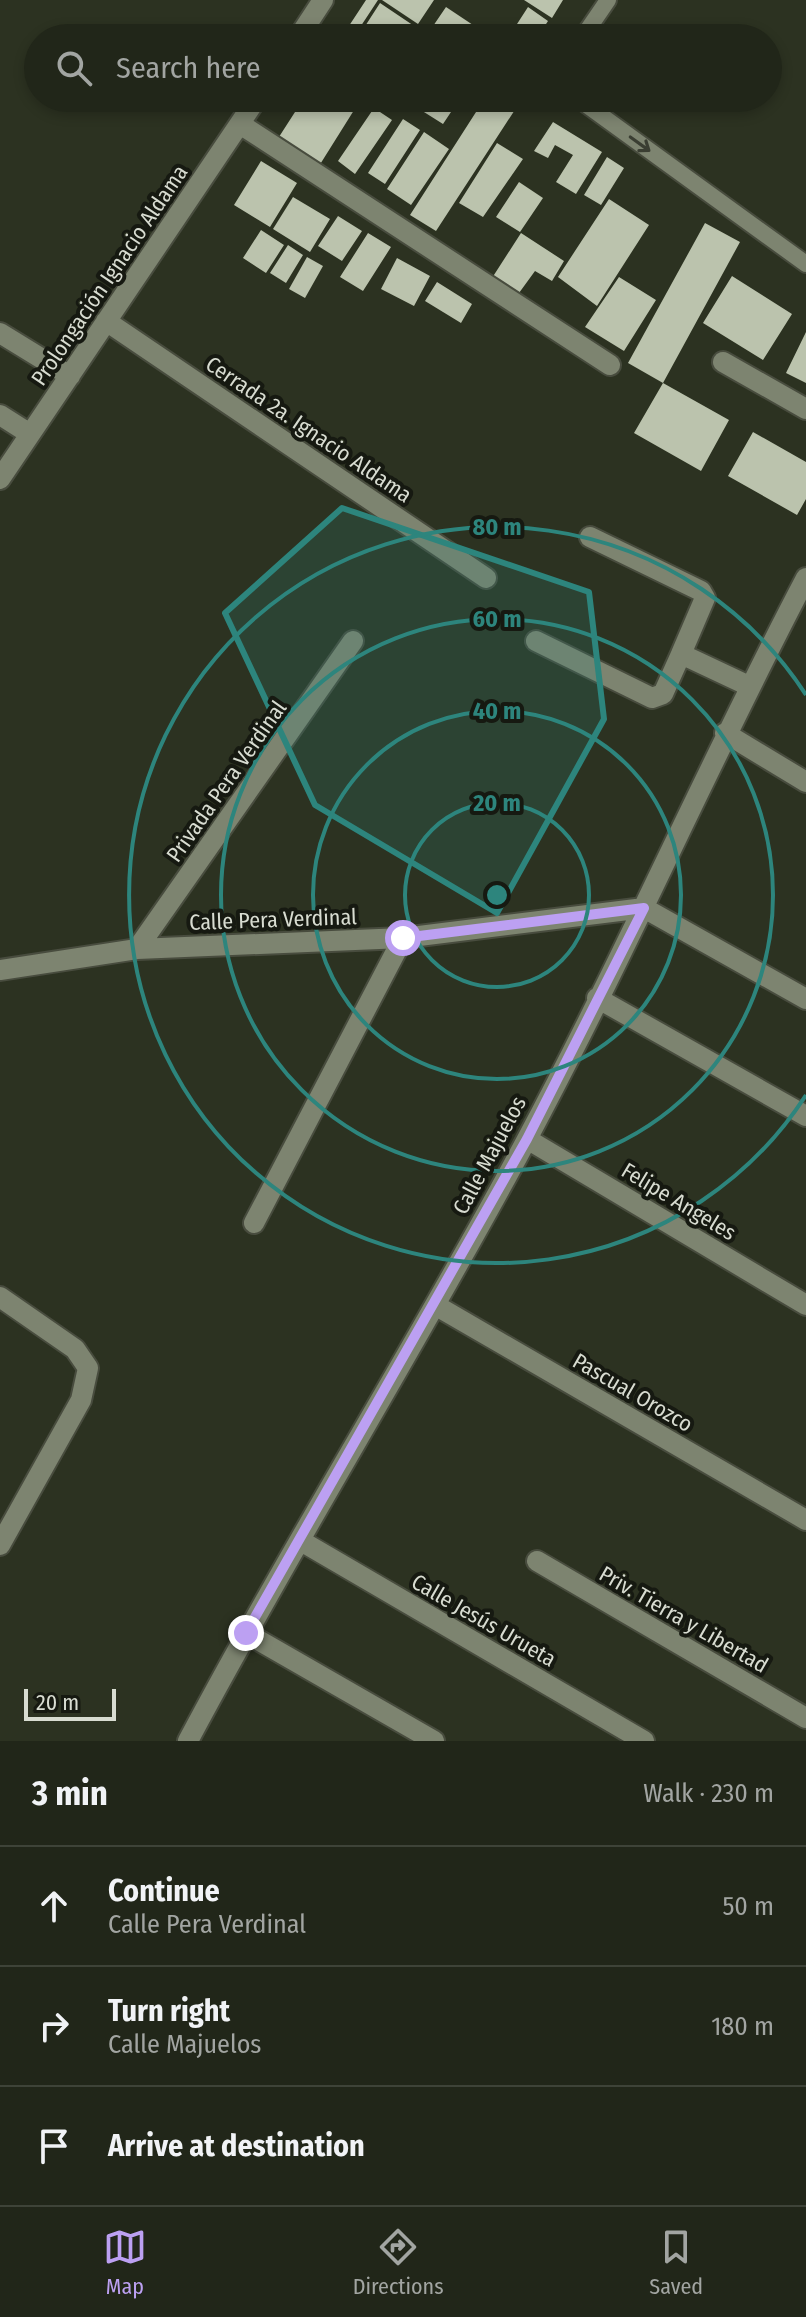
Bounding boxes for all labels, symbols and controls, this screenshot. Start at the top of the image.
search box [24,24,782,112]
icon: search [52,46,96,90]
text: Search here [116,50,261,86]
one-way arrow [629,135,650,152]
street label: Prolongación Ignacio Aldama [25,160,193,391]
street label: Cerrada 2a. Ignacio Aldama [201,350,417,508]
text: 80 m [472,513,522,541]
text: 60 m [473,605,521,633]
street label: Privada Pera Verdinal [161,695,292,867]
text: 40 m [473,697,521,725]
text: 20 m [472,789,521,817]
centre of rings [483,881,511,909]
street label: Calle Pera Verdinal [189,903,357,936]
route start [385,920,421,956]
street label: Calle Majuelos [447,1092,532,1219]
street label: Felipe Angeles [617,1157,741,1246]
street label: Pascual Orozco [568,1347,698,1438]
street label: Priv. Tierra y Libertad [595,1560,773,1679]
street label: Calle Jesús Urueta [407,1568,561,1673]
route end [228,1615,264,1651]
scale bar [24,1685,116,1721]
text: 20 m [36,1689,79,1716]
text: 3 min [32,1773,108,1814]
text: Walk · 230 m [643,1778,774,1809]
text: Continue [108,1873,220,1909]
icon: ahead [32,1884,76,1928]
text: 50 m [722,1891,774,1922]
text: Calle Pera Verdinal [108,1909,306,1940]
text: Turn right [108,1993,230,2029]
icon: right [32,2004,76,2048]
text: 180 m [711,2011,774,2042]
text: Calle Majuelos [108,2029,261,2060]
icon: arrive [32,2124,76,2168]
text: Arrive at destination [108,2128,365,2164]
tab: Map [103,2225,147,2300]
tab: Directions [353,2225,444,2300]
tab: Saved [649,2225,703,2300]

